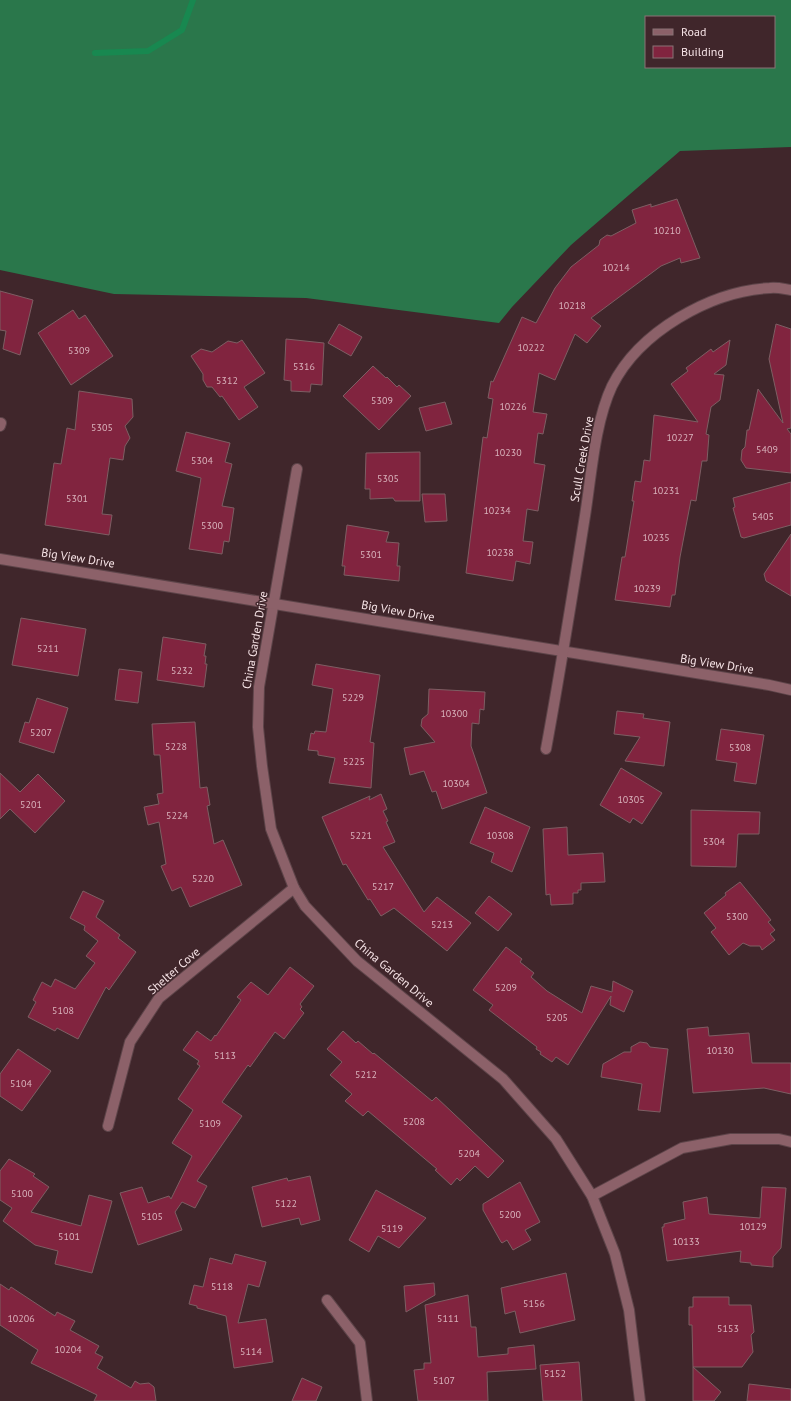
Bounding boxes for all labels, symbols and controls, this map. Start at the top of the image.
legend [645,16,775,68]
text: Road [681,24,706,39]
text: Building [681,44,724,59]
house number: 10210 [653,224,681,237]
house number: 10214 [602,261,630,274]
house number: 10218 [558,299,586,312]
house number: 10222 [517,341,545,354]
house number: 5309 [68,344,90,357]
house number: 5316 [293,360,315,373]
house number: 5312 [216,374,238,387]
house number: 5309 [371,394,393,407]
house number: 10226 [499,400,527,413]
street label: Scull Creek Drive [567,415,596,503]
house number: 5305 [91,421,113,434]
house number: 10227 [666,431,694,444]
house number: 5409 [756,443,778,456]
house number: 10230 [494,446,522,459]
house number: 5304 [191,454,213,467]
house number: 5305 [377,472,399,485]
house number: 10231 [652,484,680,497]
house number: 5301 [66,492,88,505]
house number: 10234 [483,504,511,517]
house number: 5405 [752,510,774,523]
house number: 5300 [201,519,223,532]
house number: 10235 [642,531,670,544]
street label: Big View Drive [40,544,116,571]
house number: 10238 [486,546,514,559]
house number: 5301 [360,548,382,561]
house number: 10239 [633,582,661,595]
street label: China Garden Drive [239,590,270,690]
street label: Big View Drive [360,597,436,624]
house number: 5211 [37,642,59,655]
street label: Big View Drive [679,650,755,677]
house number: 5232 [171,664,193,677]
house number: 5229 [342,691,364,704]
house number: 10300 [440,707,468,720]
house number: 5207 [30,726,52,739]
house number: 5228 [165,740,187,753]
house number: 5308 [729,741,751,754]
house number: 5225 [343,755,365,768]
house number: 10304 [442,777,470,790]
house number: 10305 [617,793,645,806]
house number: 5201 [20,798,42,811]
house number: 5224 [166,809,188,822]
house number: 5221 [350,829,372,842]
house number: 10308 [486,829,514,842]
house number: 5304 [703,835,725,848]
house number: 5220 [192,872,214,885]
house number: 5217 [372,880,394,893]
house number: 5300 [726,910,748,923]
house number: 5213 [431,918,453,931]
street label: China Garden Drive [352,935,437,1010]
street label: Shelter Cove [144,944,203,997]
house number: 5209 [495,981,517,994]
house number: 5108 [52,1004,74,1017]
house number: 5205 [546,1011,568,1024]
house number: 10130 [706,1044,734,1057]
house number: 5113 [214,1049,236,1062]
house number: 5212 [355,1068,377,1081]
house number: 5104 [10,1077,32,1090]
house number: 5208 [403,1115,425,1128]
house number: 5109 [199,1117,221,1130]
house number: 5204 [458,1147,480,1160]
house number: 5100 [11,1187,33,1200]
house number: 5122 [275,1197,297,1210]
house number: 5200 [499,1208,521,1221]
house number: 5105 [141,1210,163,1223]
house number: 10129 [739,1220,767,1233]
house number: 5119 [381,1222,403,1235]
house number: 5101 [58,1230,80,1243]
house number: 10133 [672,1235,700,1248]
house number: 5118 [211,1280,233,1293]
house number: 5156 [523,1297,545,1310]
house number: 10206 [7,1312,35,1325]
house number: 5111 [437,1312,459,1325]
house number: 5153 [717,1322,739,1335]
house number: 10204 [54,1343,82,1356]
house number: 5114 [240,1345,262,1358]
house number: 5152 [544,1367,566,1380]
house number: 5107 [433,1374,455,1387]

